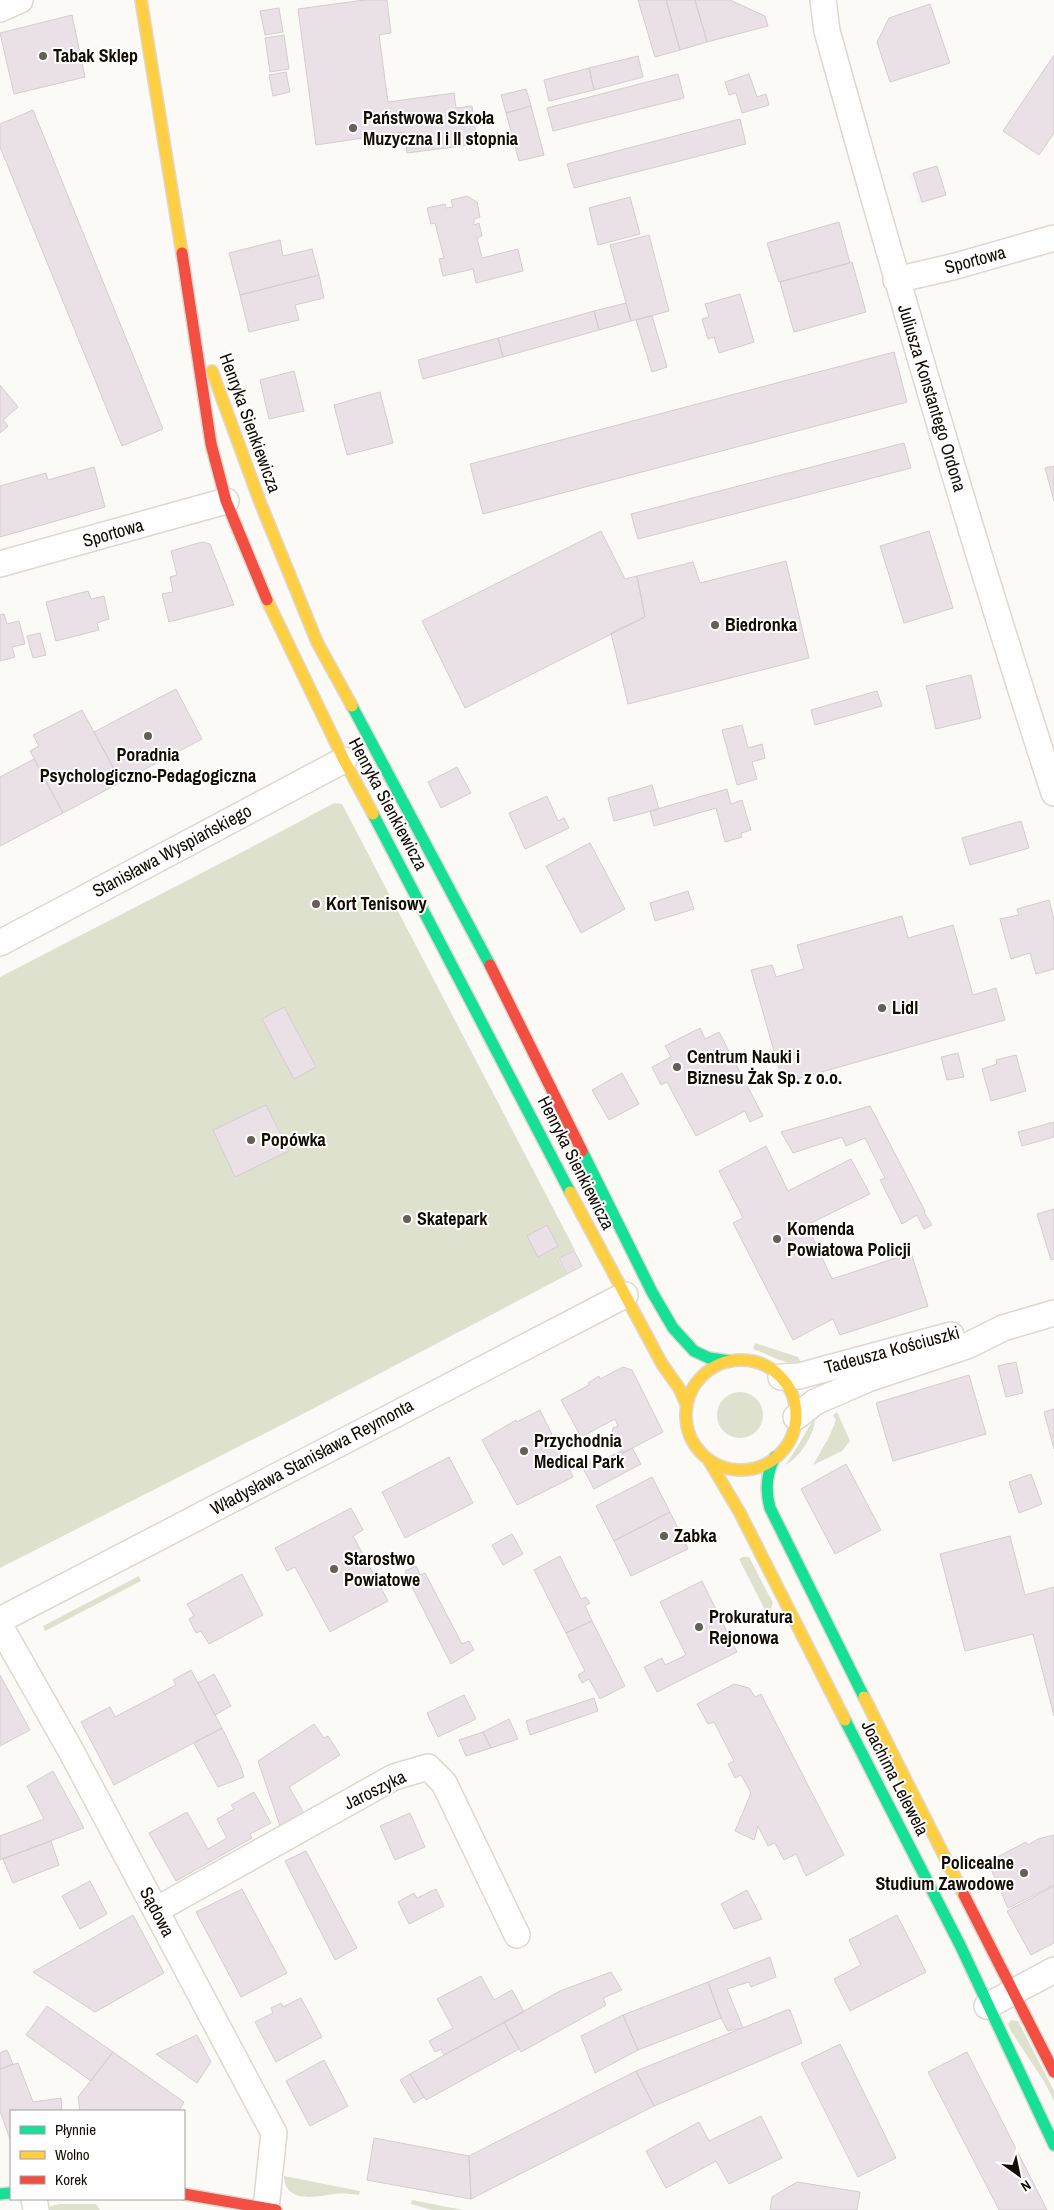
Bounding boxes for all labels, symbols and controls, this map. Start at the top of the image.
place label: Tabak Sklep [53,43,138,68]
marker: Tabak Sklep [37,50,49,62]
place label: Państwowa Szkoła Muzyczna I i II stopnia [363,105,519,151]
marker: Państwowa Szkoła Muzyczna I i II stopnia [347,122,359,134]
street label: Sportowa [942,239,1008,280]
street label: Juliusza Konstantego Ordona [892,301,973,495]
street label: Henryka Sienkiewicza [214,350,287,496]
street label: Sportowa [79,512,146,553]
place label: Biedronka [725,612,798,637]
marker: Biedronka [709,619,721,631]
marker: Poradnia Psychologiczno-Pedagogiczna [142,730,154,742]
street label: Henryka Sienkiewicza [343,733,434,874]
place label: Poradnia Psychologiczno-Pedagogiczna [40,742,257,788]
street label: Stanisława Wyspiańskiego [88,798,256,903]
place label: Kort Tenisowy [326,891,427,916]
marker: Kort Tenisowy [310,898,322,910]
place label: Lidl [892,995,918,1020]
marker: Lidl [876,1002,888,1014]
place label: Centrum Nauki i Biznesu Żak Sp. z o.o. [687,1044,842,1090]
marker: Centrum Nauki i Biznesu Żak Sp. z o.o. [671,1061,683,1073]
street label: Henryka Sienkiewicza [532,1092,621,1234]
place label: Popówka [261,1127,327,1152]
marker: Popówka [245,1134,257,1146]
place label: Skatepark [417,1206,488,1231]
marker: Skatepark [401,1213,413,1225]
place label: Komenda Powiatowa Policji [787,1216,911,1262]
marker: Komenda Powiatowa Policji [771,1233,783,1245]
street label: Tadeusza Kościuszki [822,1319,962,1380]
street label: Władysława Stanisława Reymonta [206,1392,418,1521]
place label: Przychodnia Medical Park [534,1428,625,1474]
marker: Przychodnia Medical Park [518,1445,530,1457]
place label: Zabka [674,1523,717,1548]
marker: Zabka [658,1530,670,1542]
place label: Starostwo Powiatowe [344,1546,420,1592]
marker: Starostwo Powiatowe [328,1563,340,1575]
place label: Prokuratura Rejonowa [709,1604,793,1650]
marker: Prokuratura Rejonowa [693,1621,705,1633]
street label: Joachima Lelewela [856,1716,935,1840]
street label: Jaroszyka [339,1764,410,1815]
place label: Policealne Studium Zawodowe [875,1850,1014,1896]
marker: Policealne Studium Zawodowe [1018,1867,1030,1879]
street label: Sądowa [134,1882,181,1941]
legend [10,2110,185,2200]
text: Płynnie [55,2119,96,2140]
text: Wolno [55,2144,90,2165]
north arrow [994,2150,1044,2200]
text: Korek [55,2169,88,2190]
text: N [1018,2176,1034,2196]

